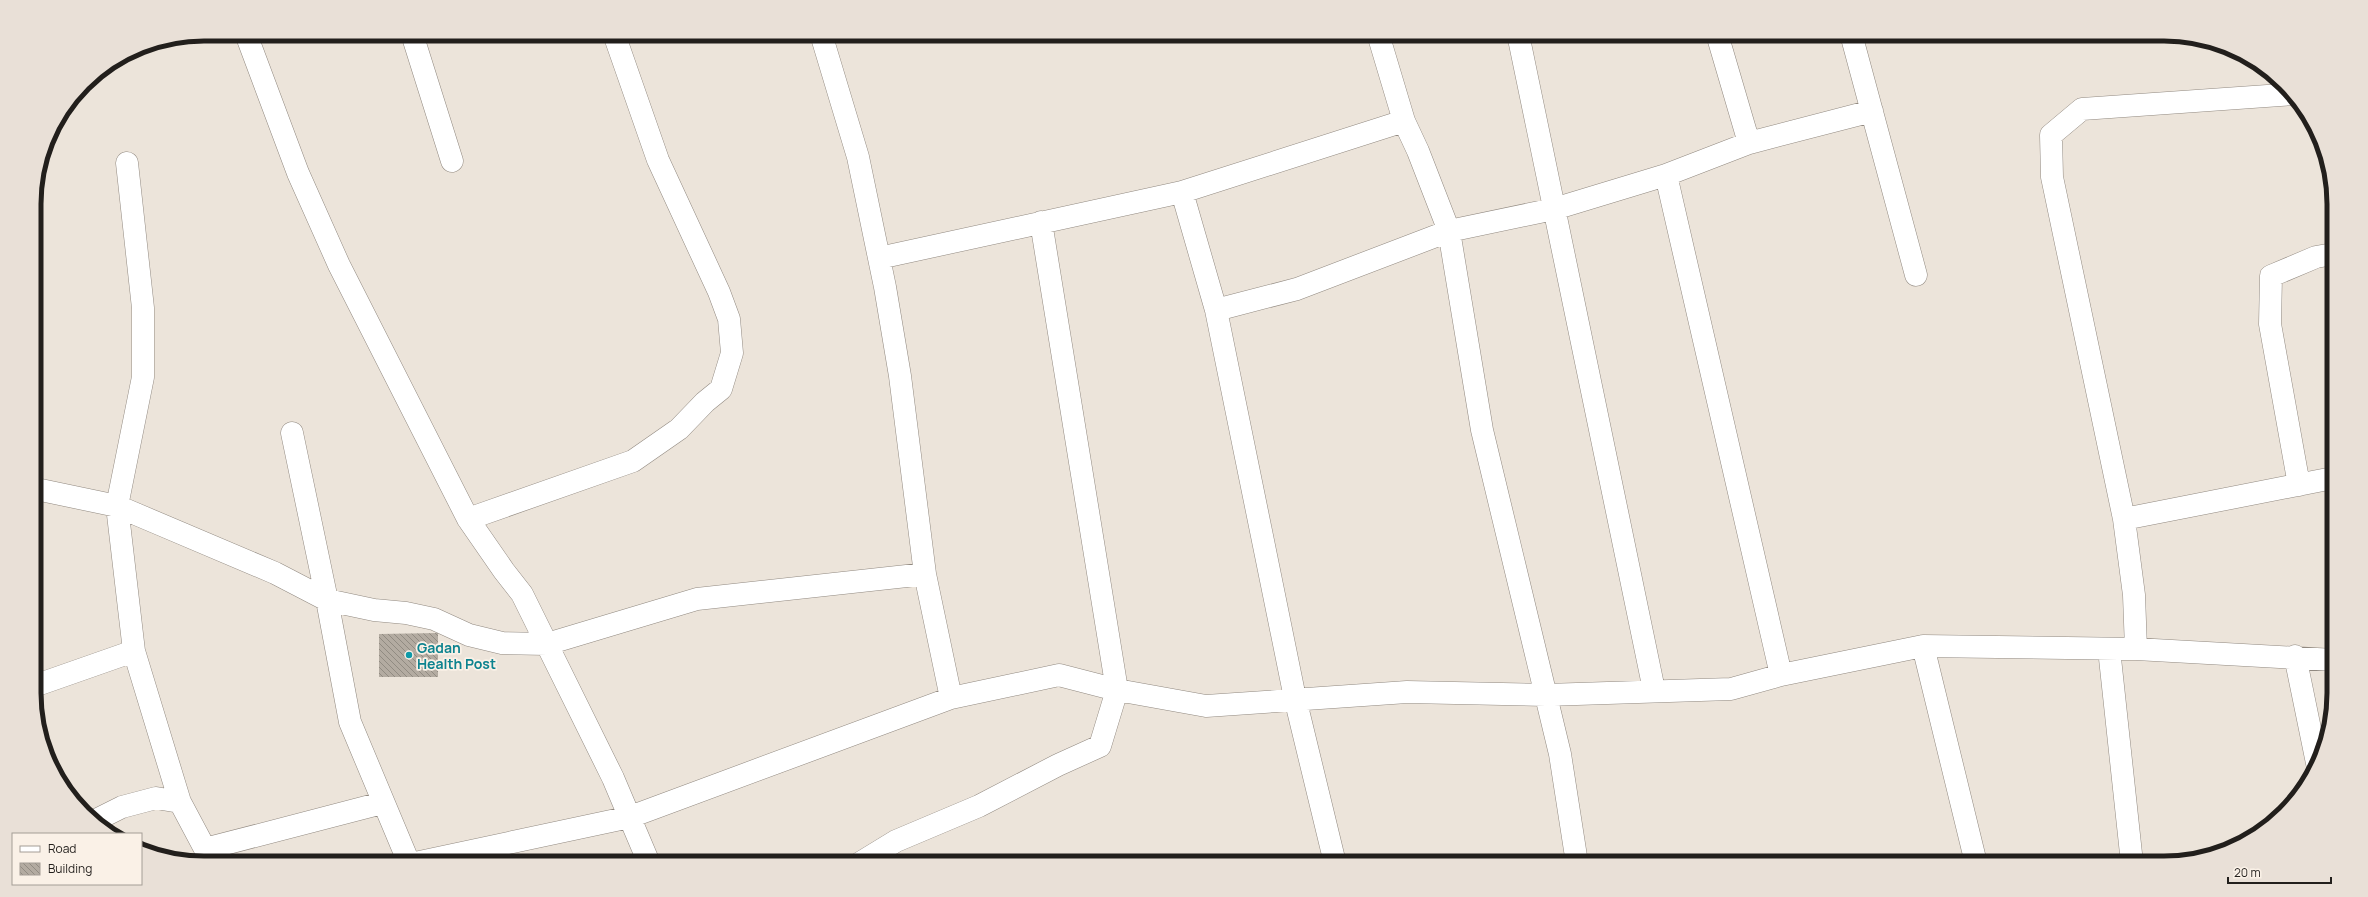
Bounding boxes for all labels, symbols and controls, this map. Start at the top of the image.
place label: Gadan Health Post [417,638,496,673]
marker: Gadan Health Post [404,650,414,660]
legend [12,833,142,885]
text: Road [48,840,76,857]
scale bar [2228,859,2331,885]
text: Building [48,860,92,877]
text: 20 m [2234,864,2261,881]

